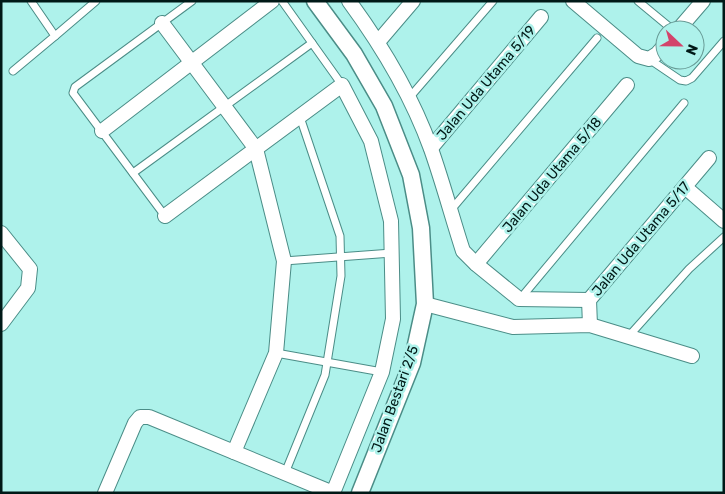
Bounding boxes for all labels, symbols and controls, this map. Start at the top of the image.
north arrow [655,20,705,70]
street label: Jalan Uda Utama 5/19 [433,22,539,144]
text: N [682,42,701,58]
street label: Jalan Uda Utama 5/18 [499,114,605,236]
street label: Jalan Uda Utama 5/17 [588,179,694,299]
street label: Jalan Bestari 2/5 [368,343,422,455]

